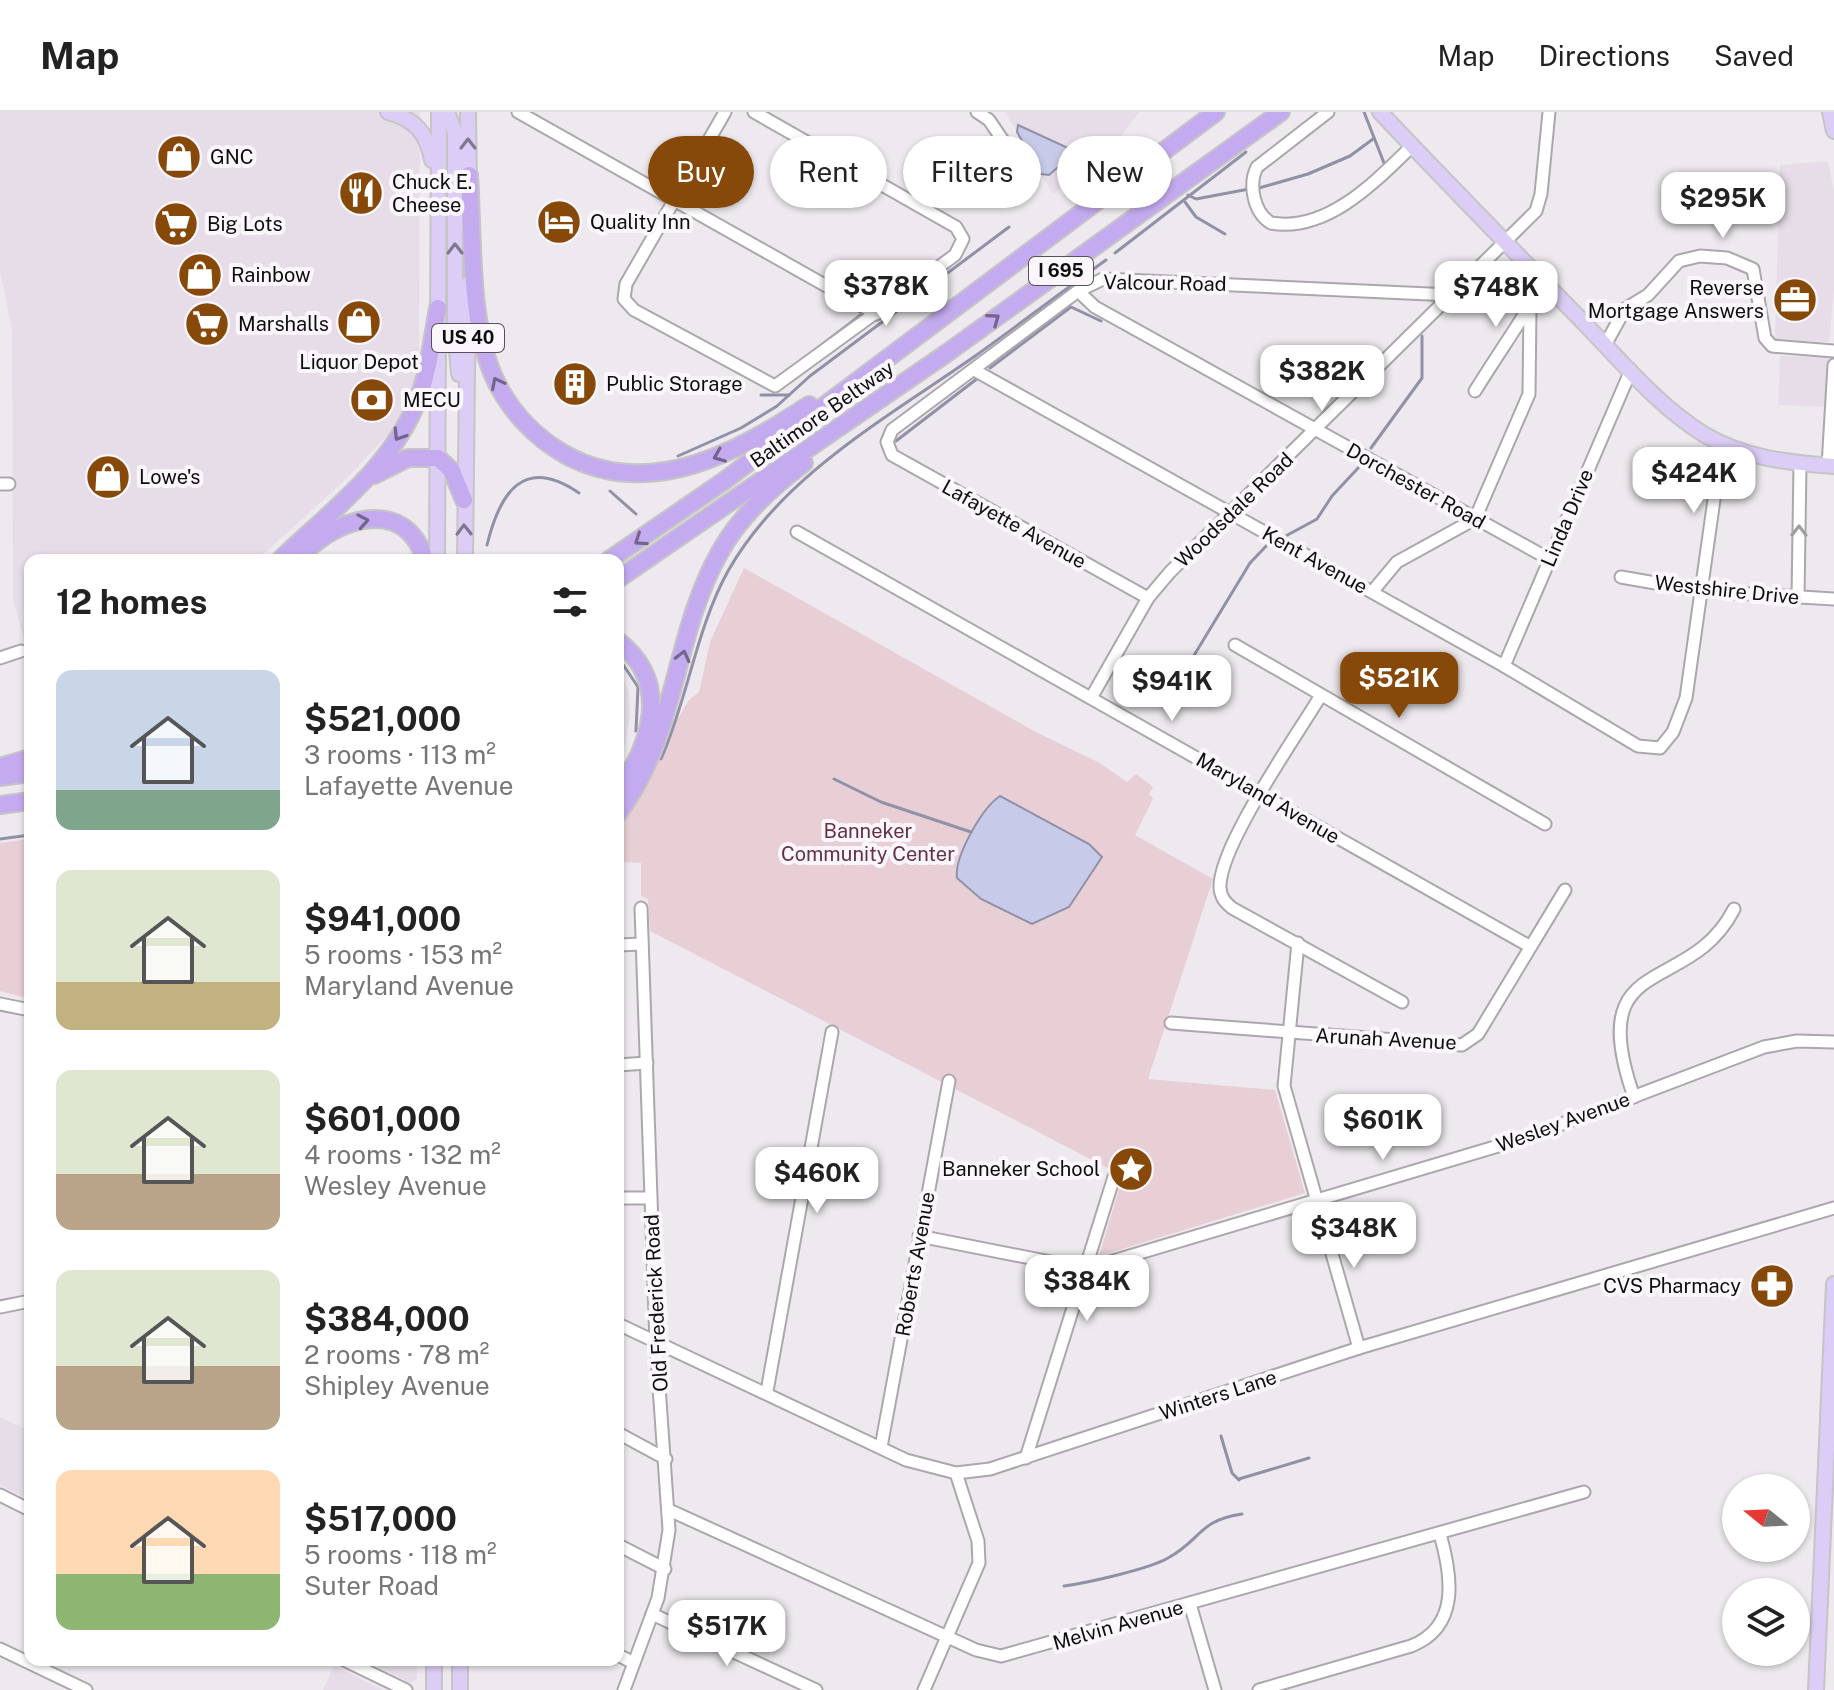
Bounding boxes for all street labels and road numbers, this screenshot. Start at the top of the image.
road number: I 695 [1029,257,1093,285]
street label: Valcour Road [1103,270,1227,296]
road number: US 40 [432,324,504,352]
street label: Baltimore Beltway [746,355,899,472]
street label: Dorchester Road [1342,438,1490,534]
street label: Woodsdale Road [1170,448,1298,572]
street label: Linda Drive [1536,465,1598,571]
street label: Lafayette Avenue [938,474,1090,574]
street label: Kent Avenue [1258,521,1372,599]
street label: Westshire Drive [1653,570,1801,610]
street label: Maryland Avenue [1192,747,1344,849]
street label: Arunah Avenue [1315,1023,1457,1055]
street label: Wesley Avenue [1493,1087,1633,1157]
street label: Roberts Avenue [890,1190,940,1338]
street label: Old Frederick Road [639,1214,673,1392]
street label: Winters Lane [1156,1365,1280,1425]
street label: Melvin Avenue [1050,1595,1186,1655]

